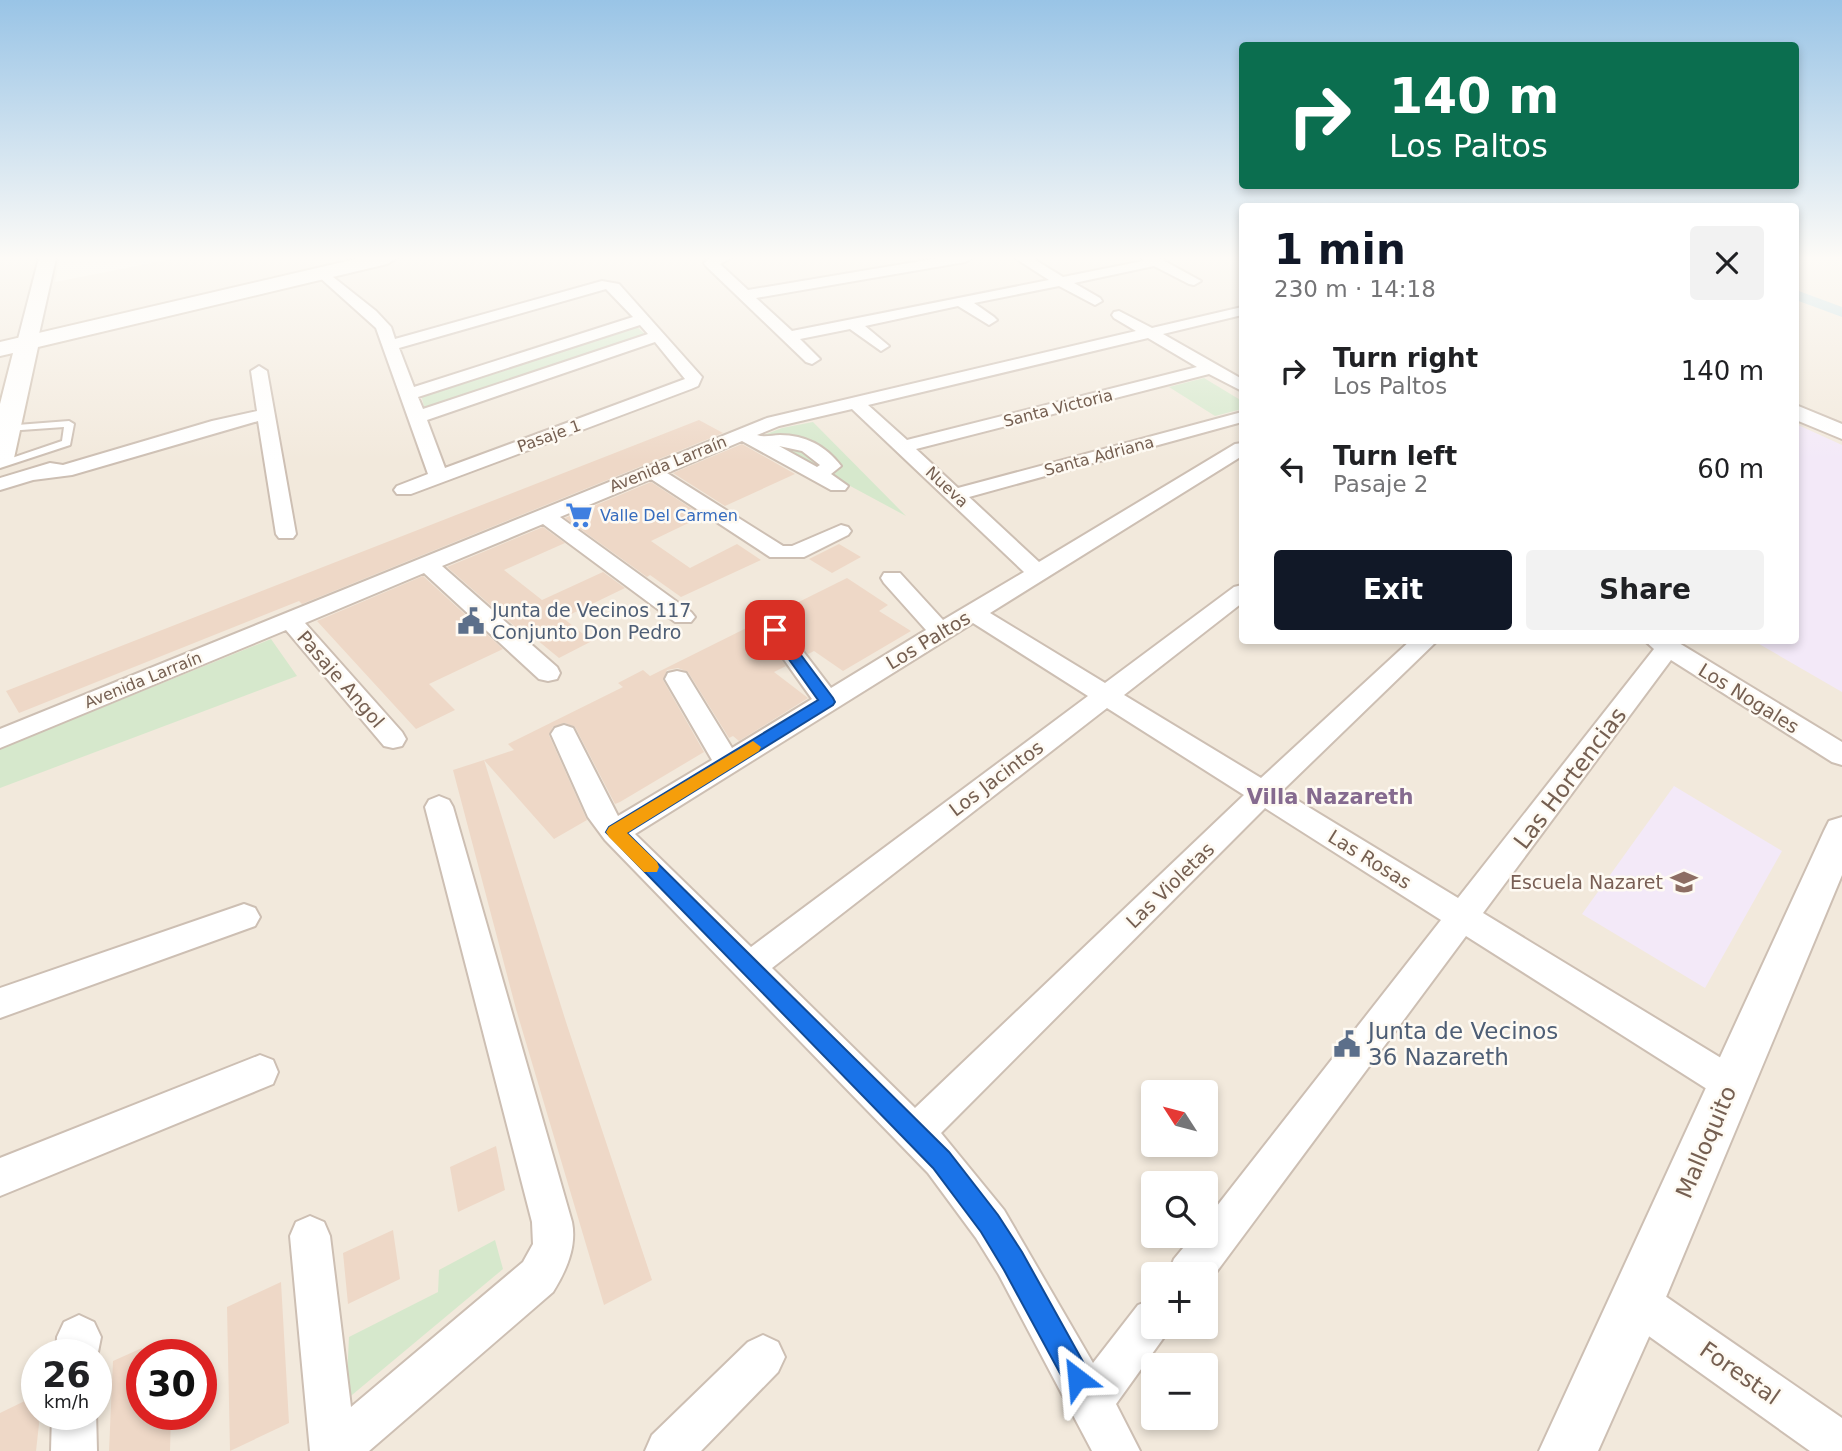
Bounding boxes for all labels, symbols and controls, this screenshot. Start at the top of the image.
text: 140 m [1389,68,1559,125]
icon: right [1274,70,1365,161]
text: Los Paltos [1389,127,1548,165]
text: 1 min [1274,225,1406,274]
button: close [1690,226,1764,300]
text: 230 m · 14:18 [1274,276,1436,302]
text: Turn right [1333,343,1478,373]
icon: right [1274,352,1312,390]
text: 140 m [1681,356,1764,386]
text: Los Paltos [1333,373,1447,399]
street label: Santa Victoria [1001,385,1115,431]
street label: Pasaje 1 [515,416,583,456]
street label: Avenida Larraín [607,432,729,496]
street label: Santa Adriana [1042,432,1156,480]
text: Turn left [1333,441,1457,471]
icon: left [1274,450,1312,488]
text: 60 m [1697,454,1764,484]
street label: Nueva [922,463,972,511]
text: Pasaje 2 [1333,471,1429,497]
supermarket icon: Valle Del Carmen [564,500,594,530]
place label: Valle Del Carmen [600,506,738,525]
button: Exit [1274,550,1512,630]
button: Share [1526,550,1764,630]
place label: Junta de Vecinos 117 Conjunto Don Pedro [491,599,691,643]
pin [745,600,805,660]
public building icon: Junta de Vecinos 117 Conjunto Don Pedro [456,606,486,636]
street label: Los Paltos [882,606,974,674]
icon: arrive [756,611,794,649]
street label: Pasaje Angol [293,626,389,732]
street label: Avenida Larraín [82,648,204,712]
street label: Los Nogales [1695,658,1803,738]
street label: Las Hortencias [1508,702,1632,854]
street label: Los Jacintos [945,736,1047,820]
district label: Villa Nazareth [1247,785,1413,809]
street label: Las Rosas [1324,825,1416,893]
street label: Las Violetas [1121,838,1219,932]
school or university icon: Escuela Nazaret [1669,867,1699,897]
place label: Escuela Nazaret [1510,871,1663,893]
place label: Junta de Vecinos 36 Nazareth [1366,1018,1558,1070]
public building icon: Junta de Vecinos 36 Nazareth [1332,1029,1362,1059]
north arrow [1141,1080,1218,1157]
map controls [1141,1080,1218,1430]
street label: Malloquito [1671,1082,1741,1202]
button: search [1141,1171,1218,1248]
button: + [1141,1262,1218,1339]
street label: Forestal [1695,1336,1785,1410]
speed limit sign: 30 [126,1339,217,1430]
position arrow [1040,1341,1114,1415]
button: − [1141,1353,1218,1430]
text: 26 [42,1355,91,1395]
text: km/h [44,1391,89,1412]

